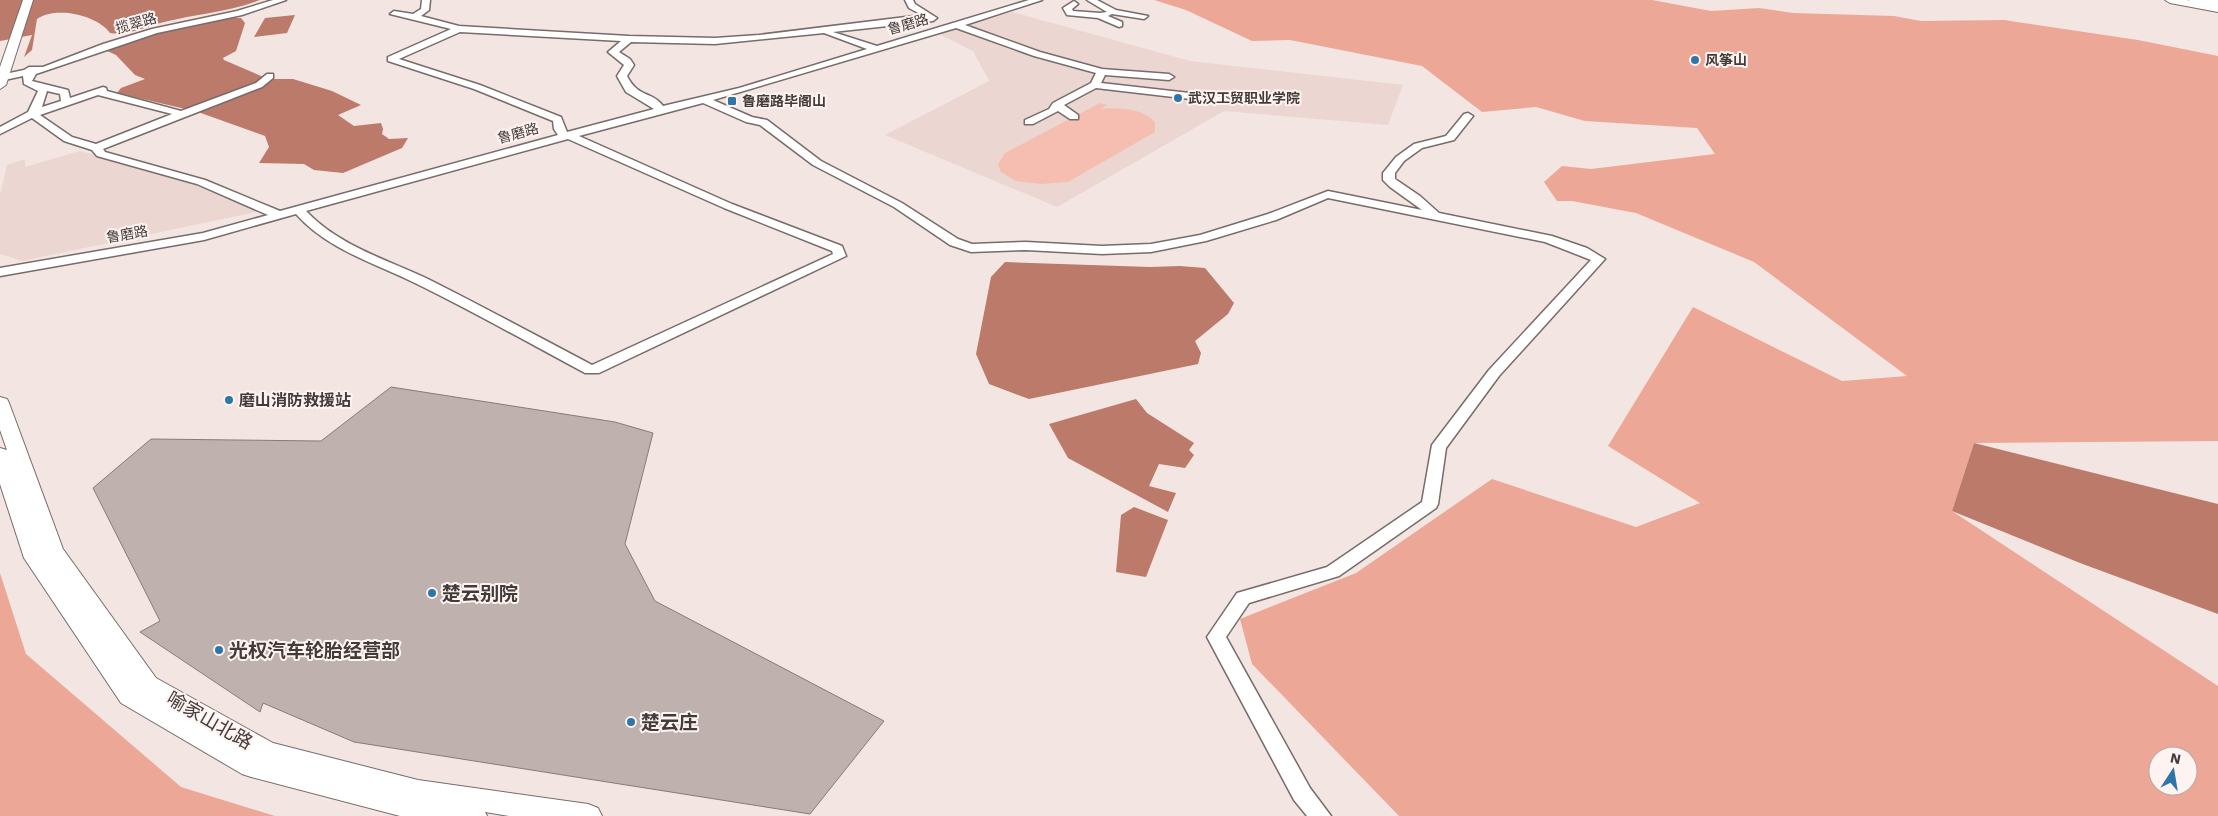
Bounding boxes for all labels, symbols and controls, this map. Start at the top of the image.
street label: 揽翠路 [114,10,158,36]
street label: 鲁磨路 [886,11,930,37]
place label: 风筝山 [1705,52,1747,68]
marker: 风筝山 [1689,54,1701,66]
place label: 武汉工贸职业学院 [1188,90,1300,106]
marker: 武汉工贸职业学院 [1172,92,1184,104]
place label: 鲁磨路毕阁山 [742,93,826,109]
marker: 鲁磨路毕阁山 [726,95,738,107]
street label: 鲁磨路 [496,120,540,146]
street label: 鲁磨路 [105,222,149,246]
place label: 磨山消防救援站 [239,391,351,410]
marker: 磨山消防救援站 [223,394,235,406]
place label: 楚云别院 [442,582,518,605]
marker: 楚云别院 [426,587,438,599]
place label: 光权汽车轮胎经营部 [229,639,400,662]
marker: 光权汽车轮胎经营部 [213,644,225,656]
street label: 喻家山北路 [163,687,257,754]
place label: 楚云庄 [641,711,698,734]
marker: 楚云庄 [625,716,637,728]
north arrow [2148,746,2198,796]
text: N [2169,749,2182,767]

